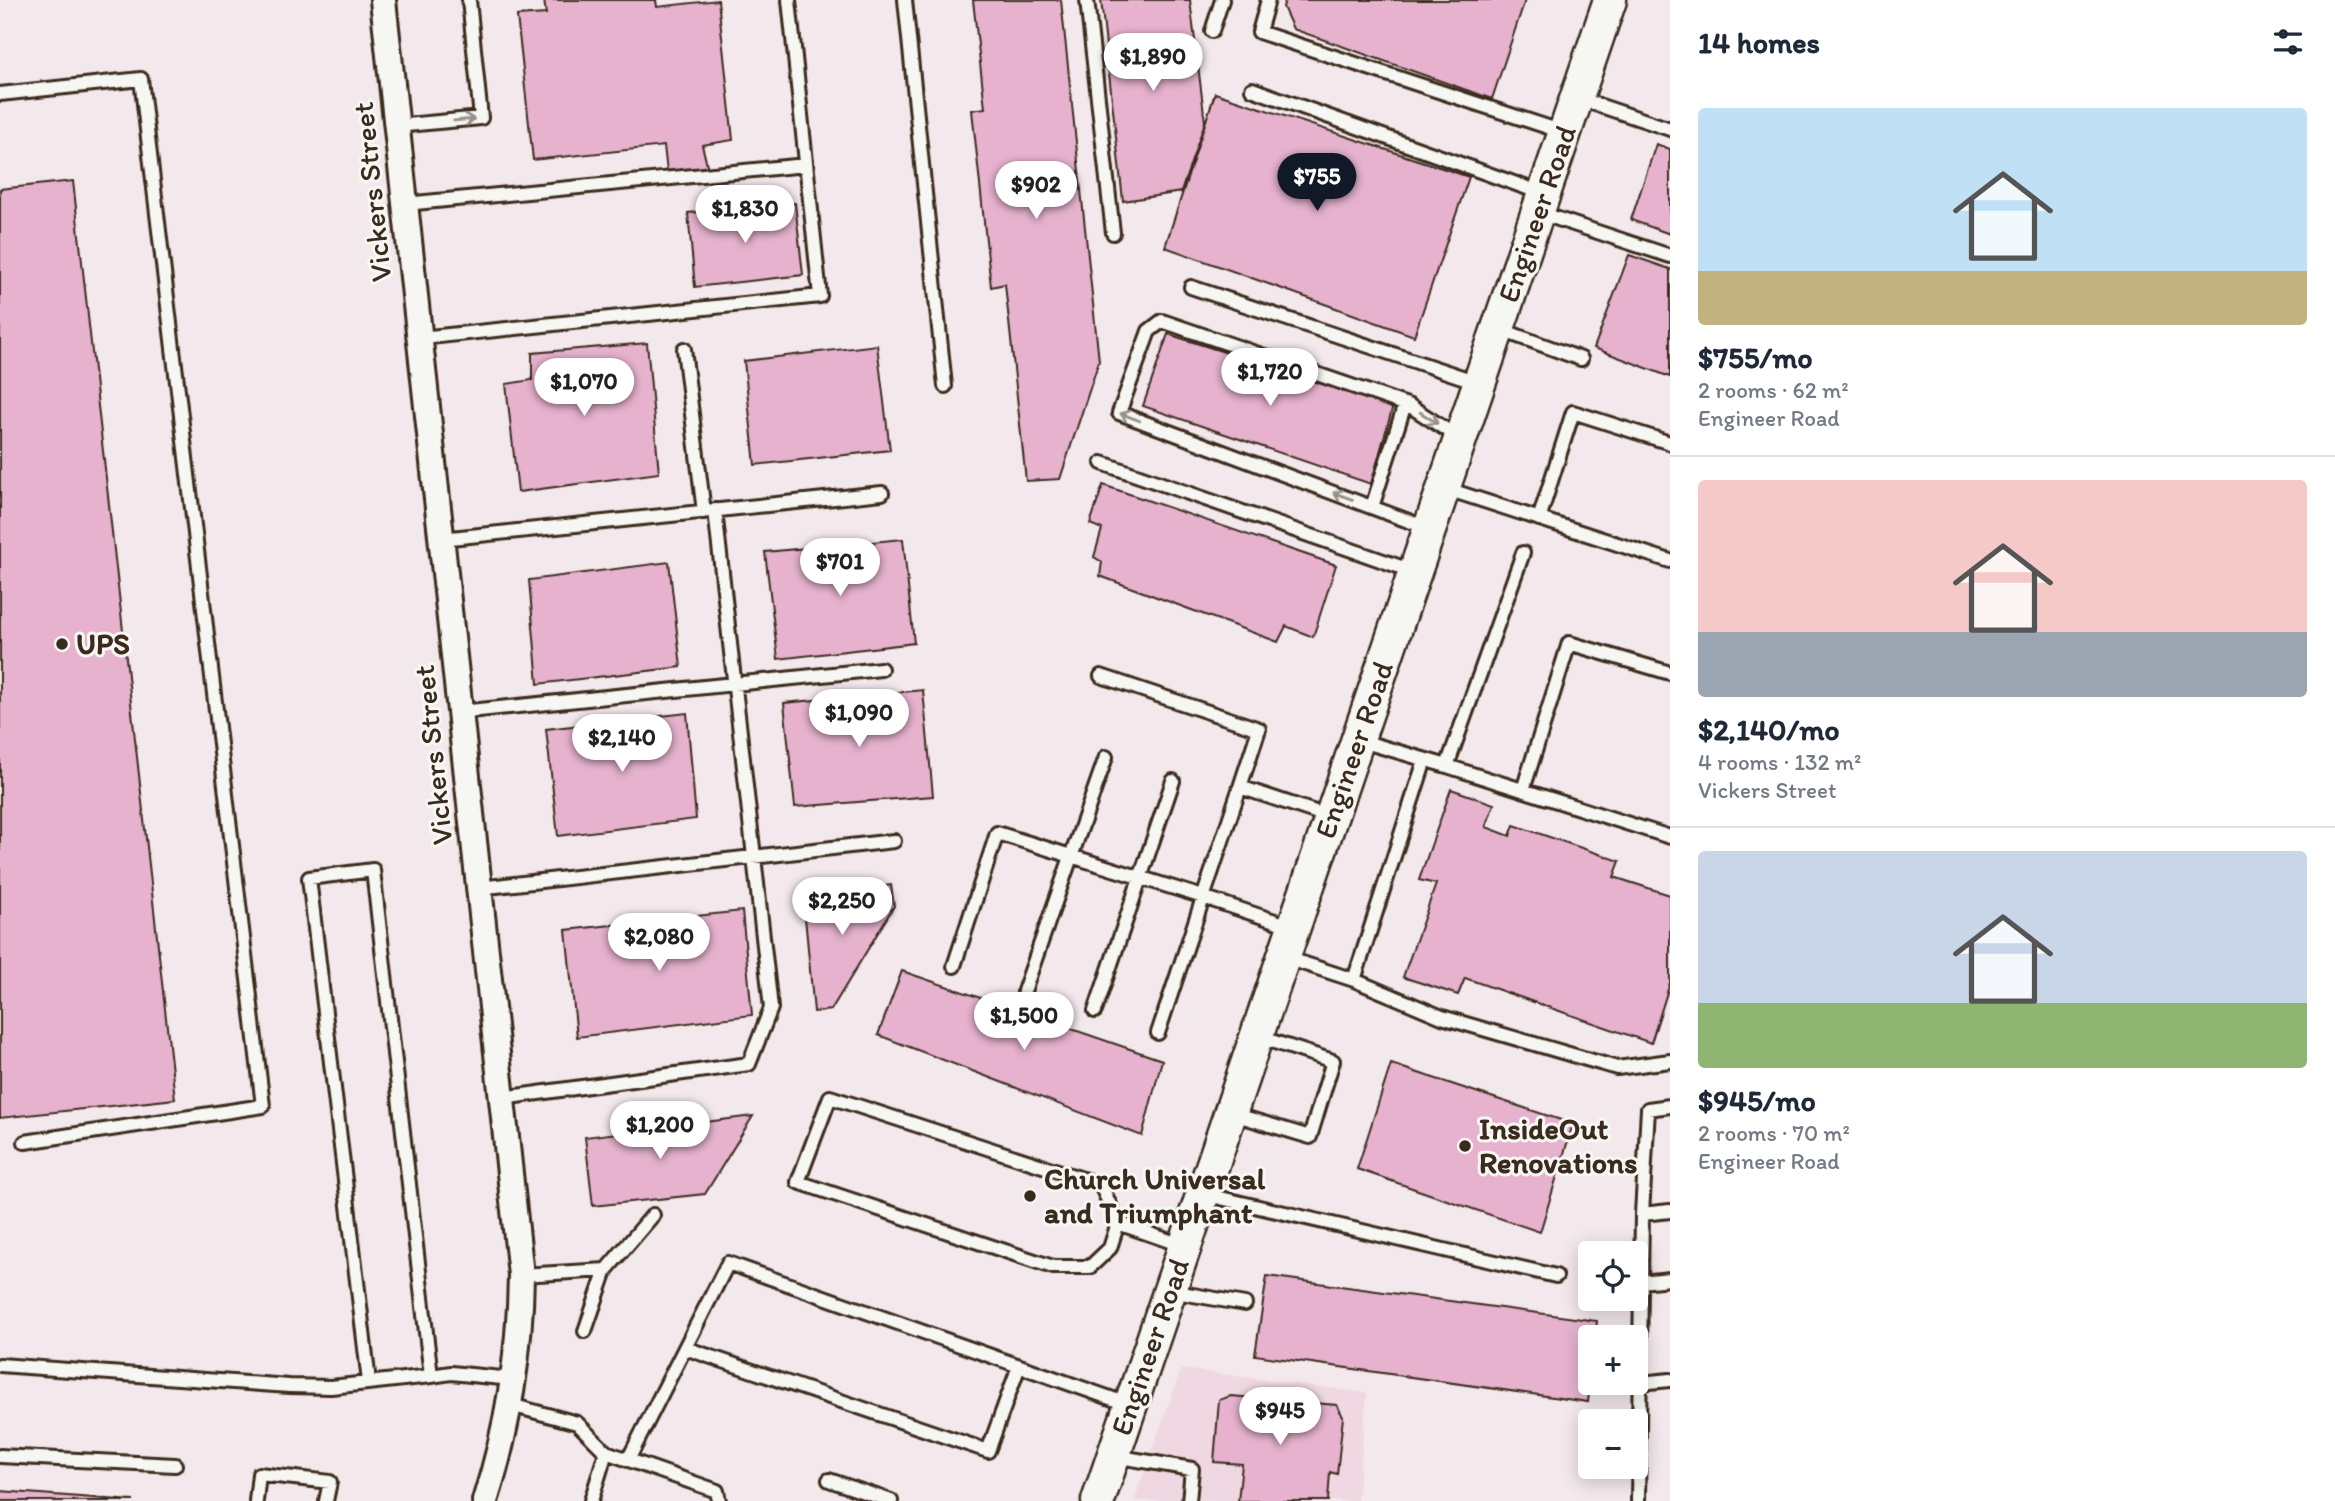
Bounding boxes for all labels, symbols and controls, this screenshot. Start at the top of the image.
icon: filters [2269,23,2307,61]
text: 14 homes [1698,24,1820,61]
pin: $1,890 [1096,34,1210,93]
text: $1,890 [1120,42,1186,70]
street label: Vickers Street [344,100,399,284]
one-way arrow [453,113,475,126]
street label: Engineer Road [1489,120,1584,307]
icon: home [1940,153,2066,279]
pin: $755 [1276,154,1358,213]
pin: $902 [995,162,1077,221]
text: $755 [1293,162,1341,190]
text: $902 [1011,170,1061,198]
pin: $1,830 [688,186,802,245]
text: $1,830 [711,194,779,222]
text: $755/mo [1698,339,1813,376]
pin: $1,720 [1213,348,1327,408]
text: $1,720 [1237,357,1303,385]
pin: $1,070 [527,358,641,418]
text: $1,070 [550,367,618,395]
text: 2 rooms · 62 m² [1698,376,1849,404]
text: Engineer Road [1698,404,1840,432]
one-way arrow [1120,409,1142,422]
one-way arrow [1418,411,1438,425]
one-way arrow [1333,489,1355,502]
icon: home [1940,525,2066,651]
pin: $701 [799,538,881,598]
text: $701 [816,547,864,575]
place label: UPS [76,625,130,662]
marker: UPS [54,636,70,652]
street label: Engineer Road [1306,656,1401,843]
street label: Vickers Street [405,663,460,847]
pin: $1,090 [802,690,916,749]
text: $1,090 [825,698,893,726]
text: $2,140/mo [1698,711,1840,748]
pin: $2,140 [565,714,679,774]
text: $2,140 [588,723,656,751]
text: 4 rooms · 132 m² [1698,748,1861,776]
text: Vickers Street [1698,776,1837,804]
pin: $2,250 [785,878,899,937]
text: $2,250 [808,886,876,914]
icon: home [1940,896,2066,1022]
pin: $2,080 [602,914,716,973]
text: $2,080 [624,922,694,950]
pin: $1,500 [967,992,1081,1052]
text: $1,500 [990,1001,1058,1029]
text: $945/mo [1698,1082,1816,1119]
pin: $1,200 [603,1102,717,1161]
text: $1,200 [626,1110,694,1138]
place label: InsideOut Renovations [1479,1110,1637,1181]
text: 2 rooms · 70 m² [1698,1119,1850,1147]
marker: InsideOut Renovations [1457,1138,1473,1154]
text: Engineer Road [1698,1147,1840,1175]
place label: Church Universal and Triumphant [1044,1160,1266,1231]
marker: Church Universal and Triumphant [1022,1188,1038,1204]
map controls [1578,1241,1648,1479]
button: locate [1578,1241,1648,1311]
street label: Engineer Road [1102,1253,1197,1440]
button: + [1578,1325,1648,1395]
pin: $945 [1239,1388,1321,1447]
text: $945 [1255,1396,1305,1424]
button: − [1578,1409,1648,1479]

